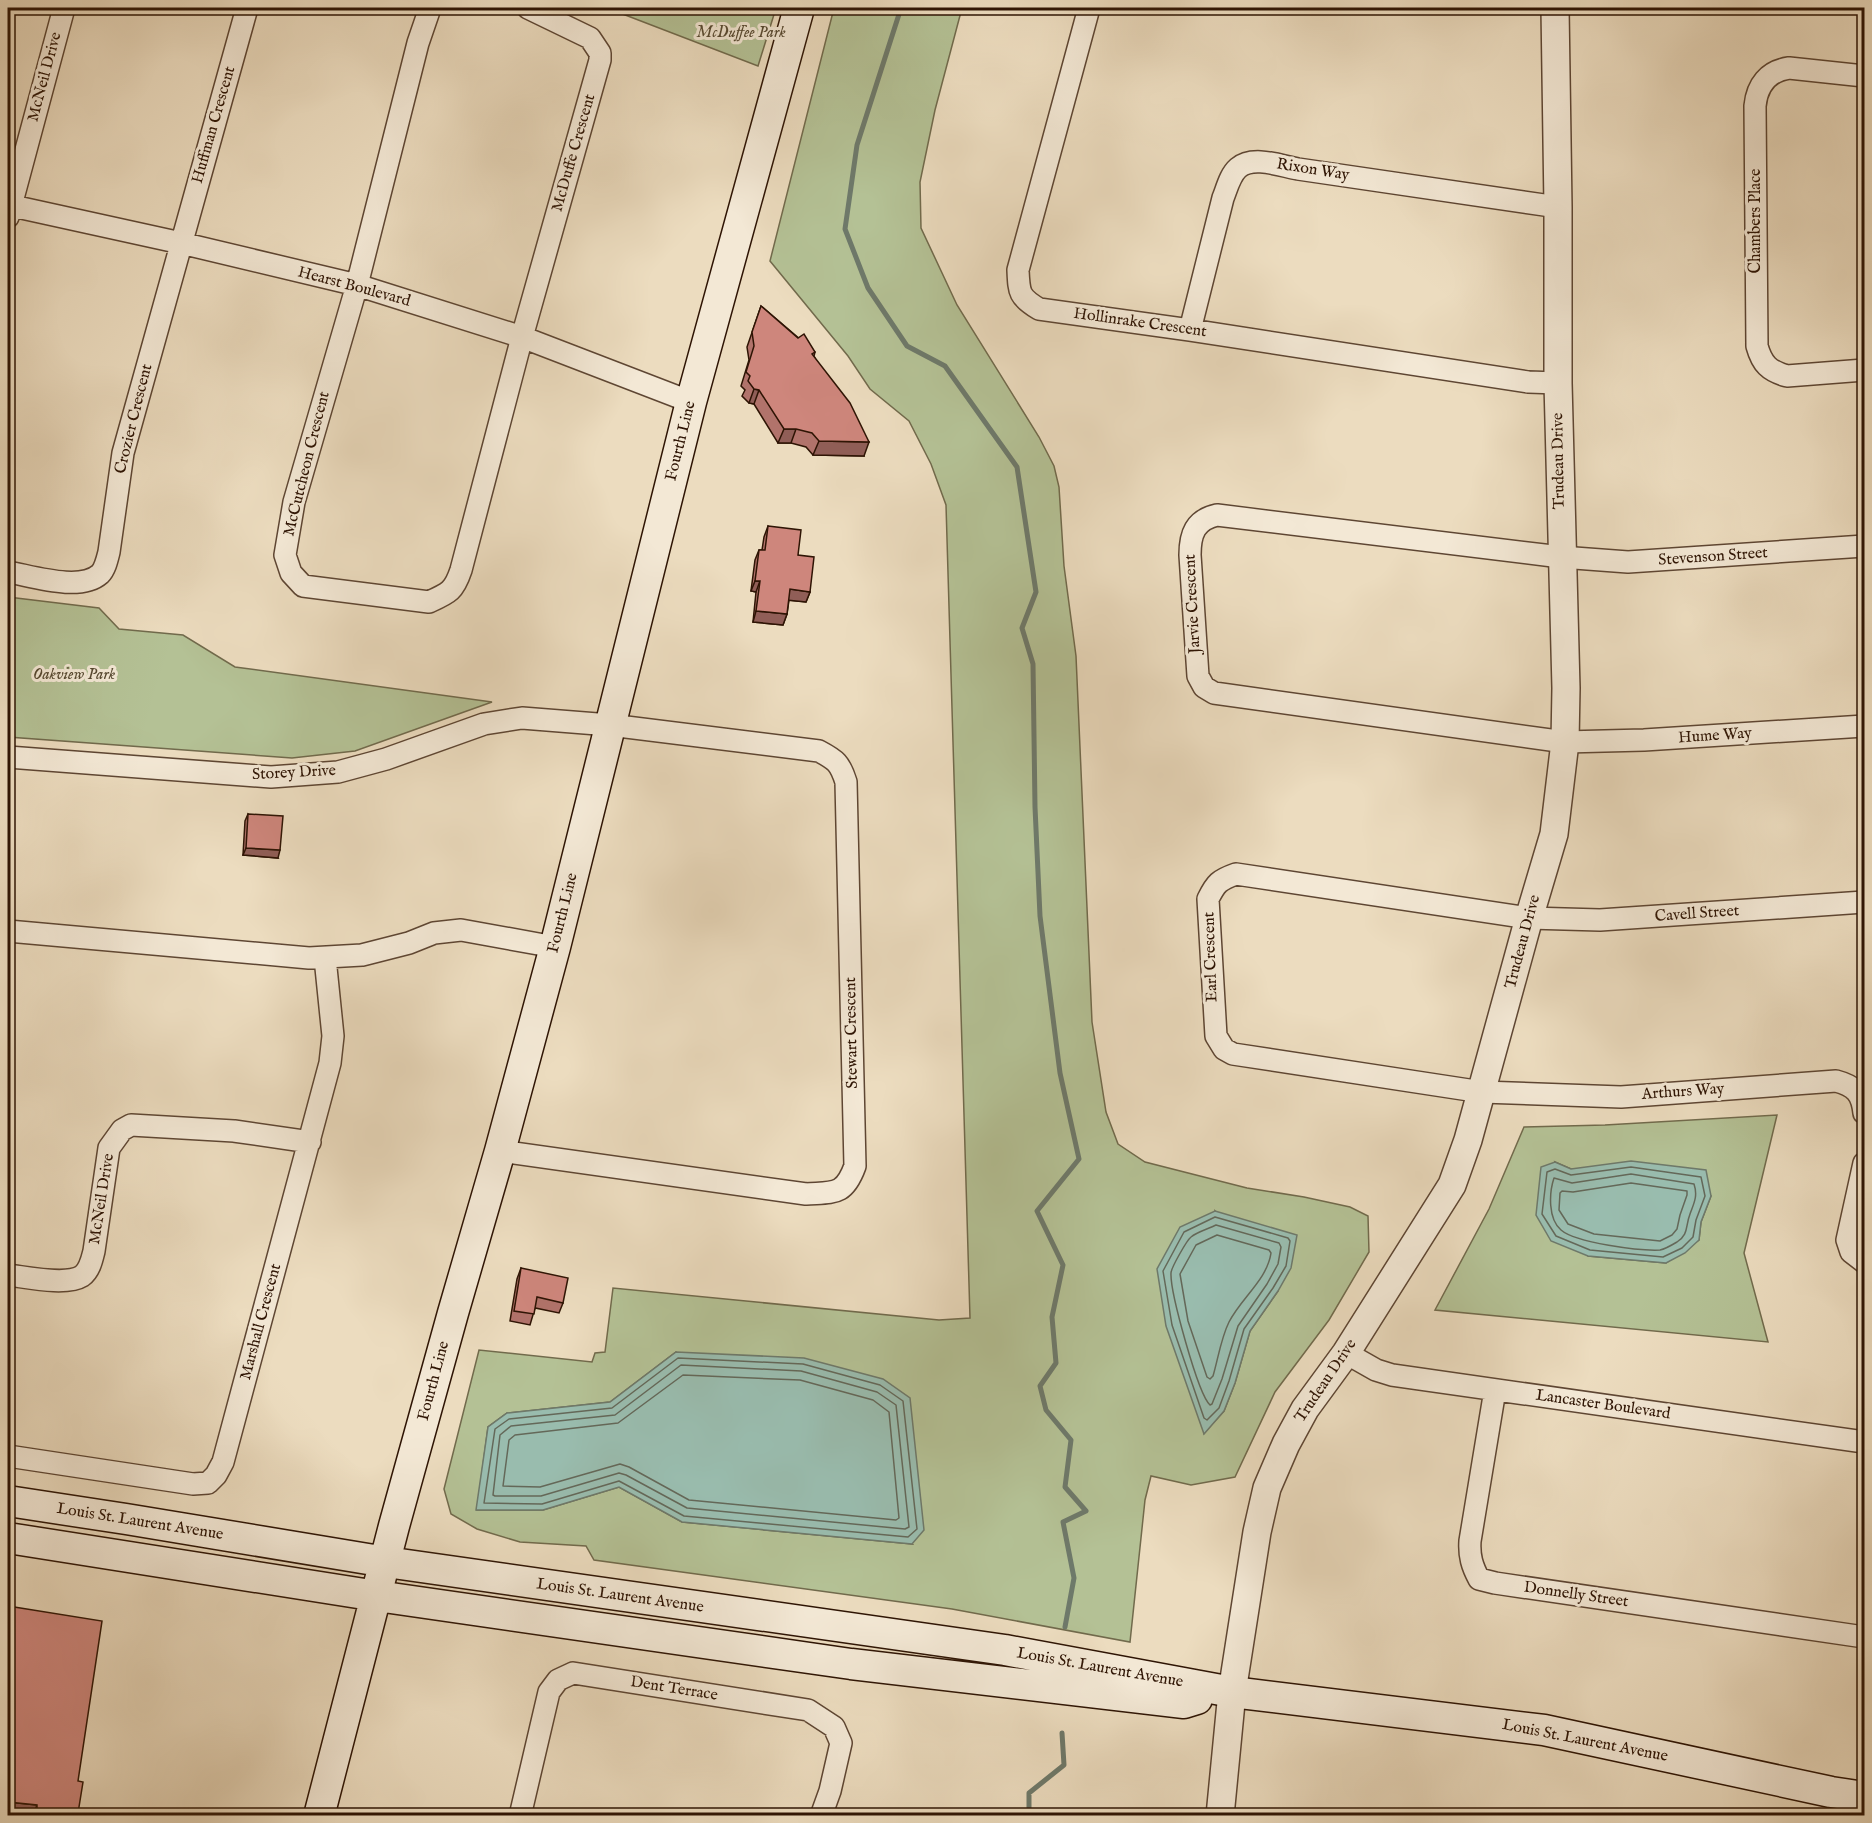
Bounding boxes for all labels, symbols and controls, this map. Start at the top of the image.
park label: McDuffee Park [696,23,786,43]
street label: McNeil Drive [23,30,67,124]
street label: Huffman Crescent [188,64,240,186]
street label: McDuffe Crescent [548,91,601,214]
street label: Rixon Way [1275,154,1351,186]
street label: Chambers Place [1746,169,1766,273]
street label: Hearst Boulevard [296,262,413,312]
street label: Hollinrake Crescent [1072,304,1208,342]
street label: Crozier Crescent [111,361,157,476]
street label: McCutcheon Crescent [279,389,335,539]
street label: Fourth Line [661,399,701,483]
street label: Trudeau Drive [1548,413,1570,509]
street label: Stevenson Street [1657,543,1769,571]
street label: Jarvie Crescent [1180,553,1206,656]
park label: Oakview Park [33,665,116,685]
street label: Hume Way [1677,723,1753,749]
street label: Storey Drive [251,761,337,785]
street label: Fourth Line [543,871,583,955]
street label: Trudeau Drive [1501,893,1545,991]
street label: Cavell Street [1654,901,1740,927]
street label: Earl Crescent [1199,911,1223,1002]
street label: Stewart Crescent [841,976,863,1089]
street label: Arthurs Way [1640,1079,1725,1105]
street label: McNeil Drive [85,1152,119,1246]
street label: Marshall Crescent [236,1261,286,1382]
street label: Trudeau Drive [1291,1335,1361,1427]
street label: Fourth Line [414,1339,454,1423]
street label: Lancaster Boulevard [1534,1386,1672,1424]
street label: Louis St. Laurent Avenue [55,1499,225,1545]
street label: Louis St. Laurent Avenue [535,1574,705,1618]
street label: Donnelly Street [1522,1578,1630,1612]
street label: Louis St. Laurent Avenue [1015,1644,1185,1692]
street label: Dent Terrace [629,1672,719,1706]
street label: Louis St. Laurent Avenue [1500,1715,1670,1767]

